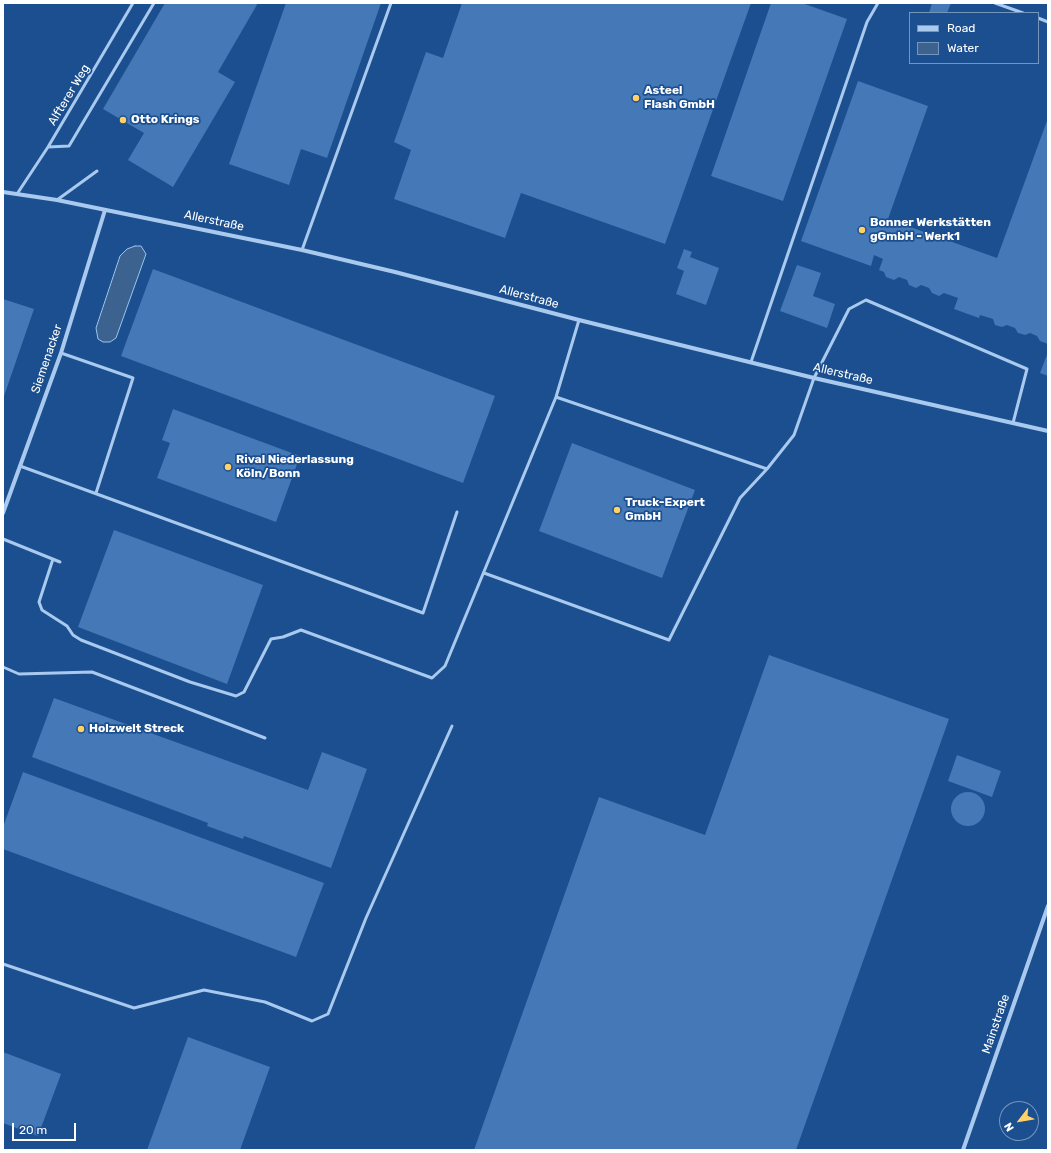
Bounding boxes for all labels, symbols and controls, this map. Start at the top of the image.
legend [909,12,1039,64]
text: Road [947,21,975,35]
text: Water [947,41,979,55]
street label: Alfterer Weg [45,62,93,128]
place label: Asteel Flash GmbH [644,84,715,112]
marker: Asteel Flash GmbH [631,93,641,103]
place label: Otto Krings [131,113,199,127]
marker: Otto Krings [118,115,128,125]
street label: Allerstraße [183,208,245,234]
place label: Bonner Werkstätten gGmbH - Werk1 [870,216,991,244]
marker: Bonner Werkstätten gGmbH - Werk1 [857,225,867,235]
street label: Allerstraße [498,282,560,312]
street label: Siemenacker [28,323,66,395]
street label: Allerstraße [812,360,874,388]
place label: Rival Niederlassung Köln/Bonn [236,453,354,481]
marker: Rival Niederlassung Köln/Bonn [223,462,233,472]
place label: Truck-Expert GmbH [625,496,705,524]
marker: Truck-Expert GmbH [612,505,622,515]
place label: Holzwelt Streck [89,722,184,736]
marker: Holzwelt Streck [76,724,86,734]
street label: Mainstraße [979,992,1013,1056]
north arrow [999,1101,1039,1141]
scale bar [14,1115,78,1141]
text: N [1002,1120,1017,1134]
text: 20 m [19,1123,47,1137]

